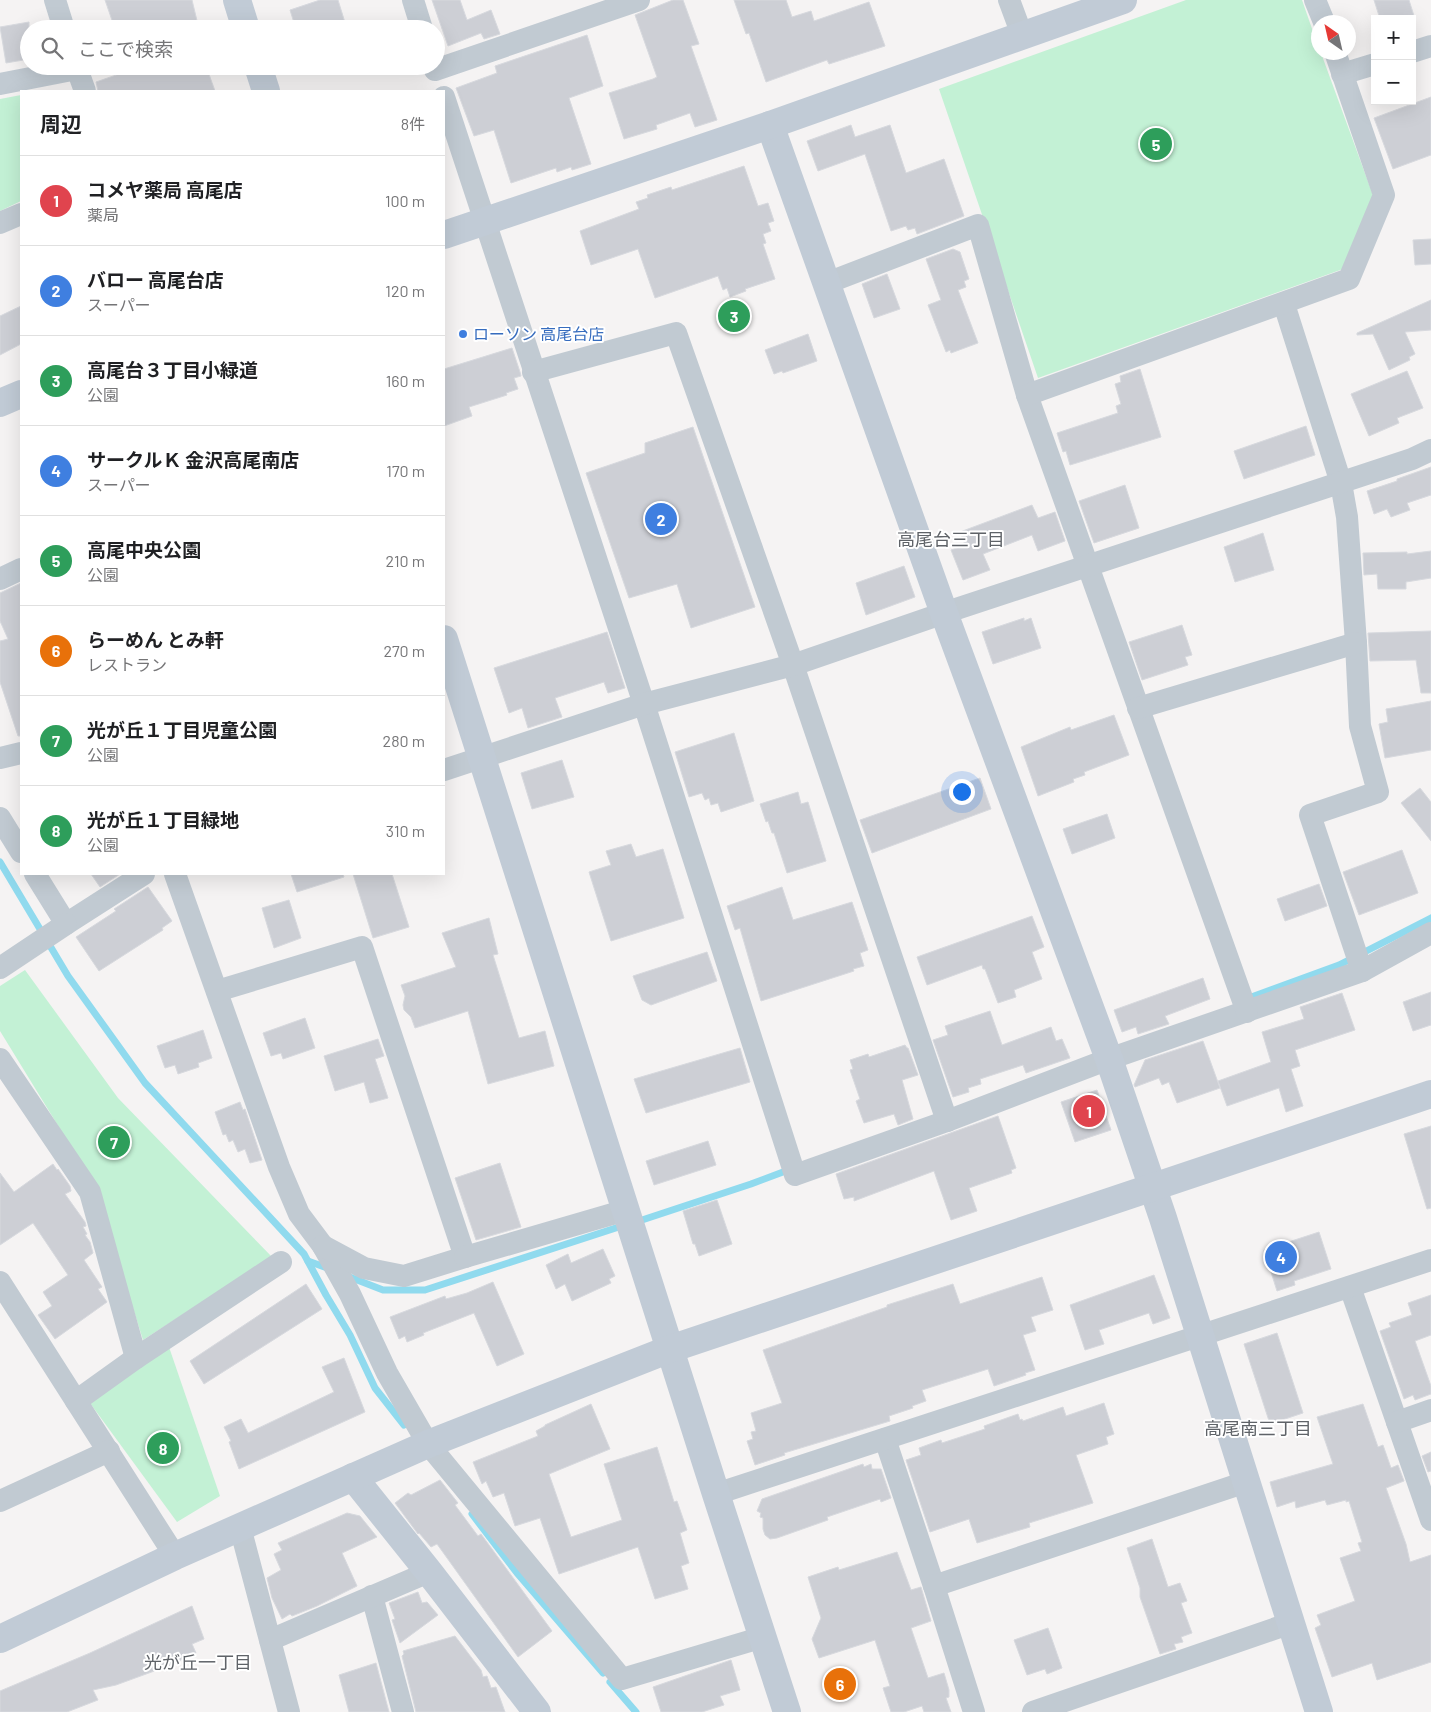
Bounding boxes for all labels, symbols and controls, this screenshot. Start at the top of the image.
north arrow [1311,15,1356,60]
map controls [1371,15,1416,105]
button: + [1371,15,1416,60]
search box [20,20,445,75]
icon: search [38,34,66,62]
text: ここで検索 [78,37,173,60]
button: − [1371,60,1416,105]
text: 周辺 [40,111,82,136]
text: 8件 [401,114,425,133]
pin: 5 [1140,125,1172,163]
text: コメヤ薬局 高尾店 [87,178,243,201]
text: 1 [53,191,59,210]
text: 100 m [385,191,425,210]
text: 薬局 [87,205,119,224]
text: バロー 高尾台店 [87,268,224,291]
text: 2 [52,281,60,300]
text: 120 m [385,281,425,300]
text: スーパー [87,295,151,314]
pin: 3 [718,297,750,335]
place label: ローソン 高尾台店 [473,324,604,343]
marker: ローソン 高尾台店 [457,328,469,340]
text: 高尾台３丁目小緑道 [87,358,258,381]
text: 3 [52,371,60,390]
text: 160 m [386,371,425,390]
text: 公園 [87,385,119,404]
text: サークルＫ 金沢高尾南店 [87,448,299,471]
text: 4 [51,461,61,480]
text: 170 m [386,461,425,480]
text: スーパー [87,475,151,494]
pin: 2 [645,500,677,538]
district label: 高尾台三丁目 [897,528,1005,550]
text: 高尾中央公園 [87,538,201,561]
text: 5 [52,551,60,570]
text: 210 m [386,551,425,570]
text: 公園 [87,565,119,584]
text: らーめん とみ軒 [87,628,224,651]
text: 6 [52,641,60,660]
text: 270 m [383,641,425,660]
text: レストラン [87,655,167,674]
text: 光が丘１丁目児童公園 [87,718,277,741]
text: 7 [52,731,60,750]
text: 280 m [383,731,425,750]
text: 公園 [87,745,119,764]
your location [949,779,975,805]
text: 光が丘１丁目緑地 [87,808,239,831]
text: 8 [52,821,60,840]
text: 310 m [386,821,425,840]
text: 公園 [87,835,119,854]
pin: 1 [1073,1092,1105,1130]
pin: 7 [98,1123,130,1161]
pin: 4 [1265,1238,1297,1276]
district label: 高尾南三丁目 [1204,1417,1312,1439]
pin: 8 [147,1429,179,1467]
district label: 光が丘一丁目 [144,1651,252,1673]
pin: 6 [824,1665,856,1703]

